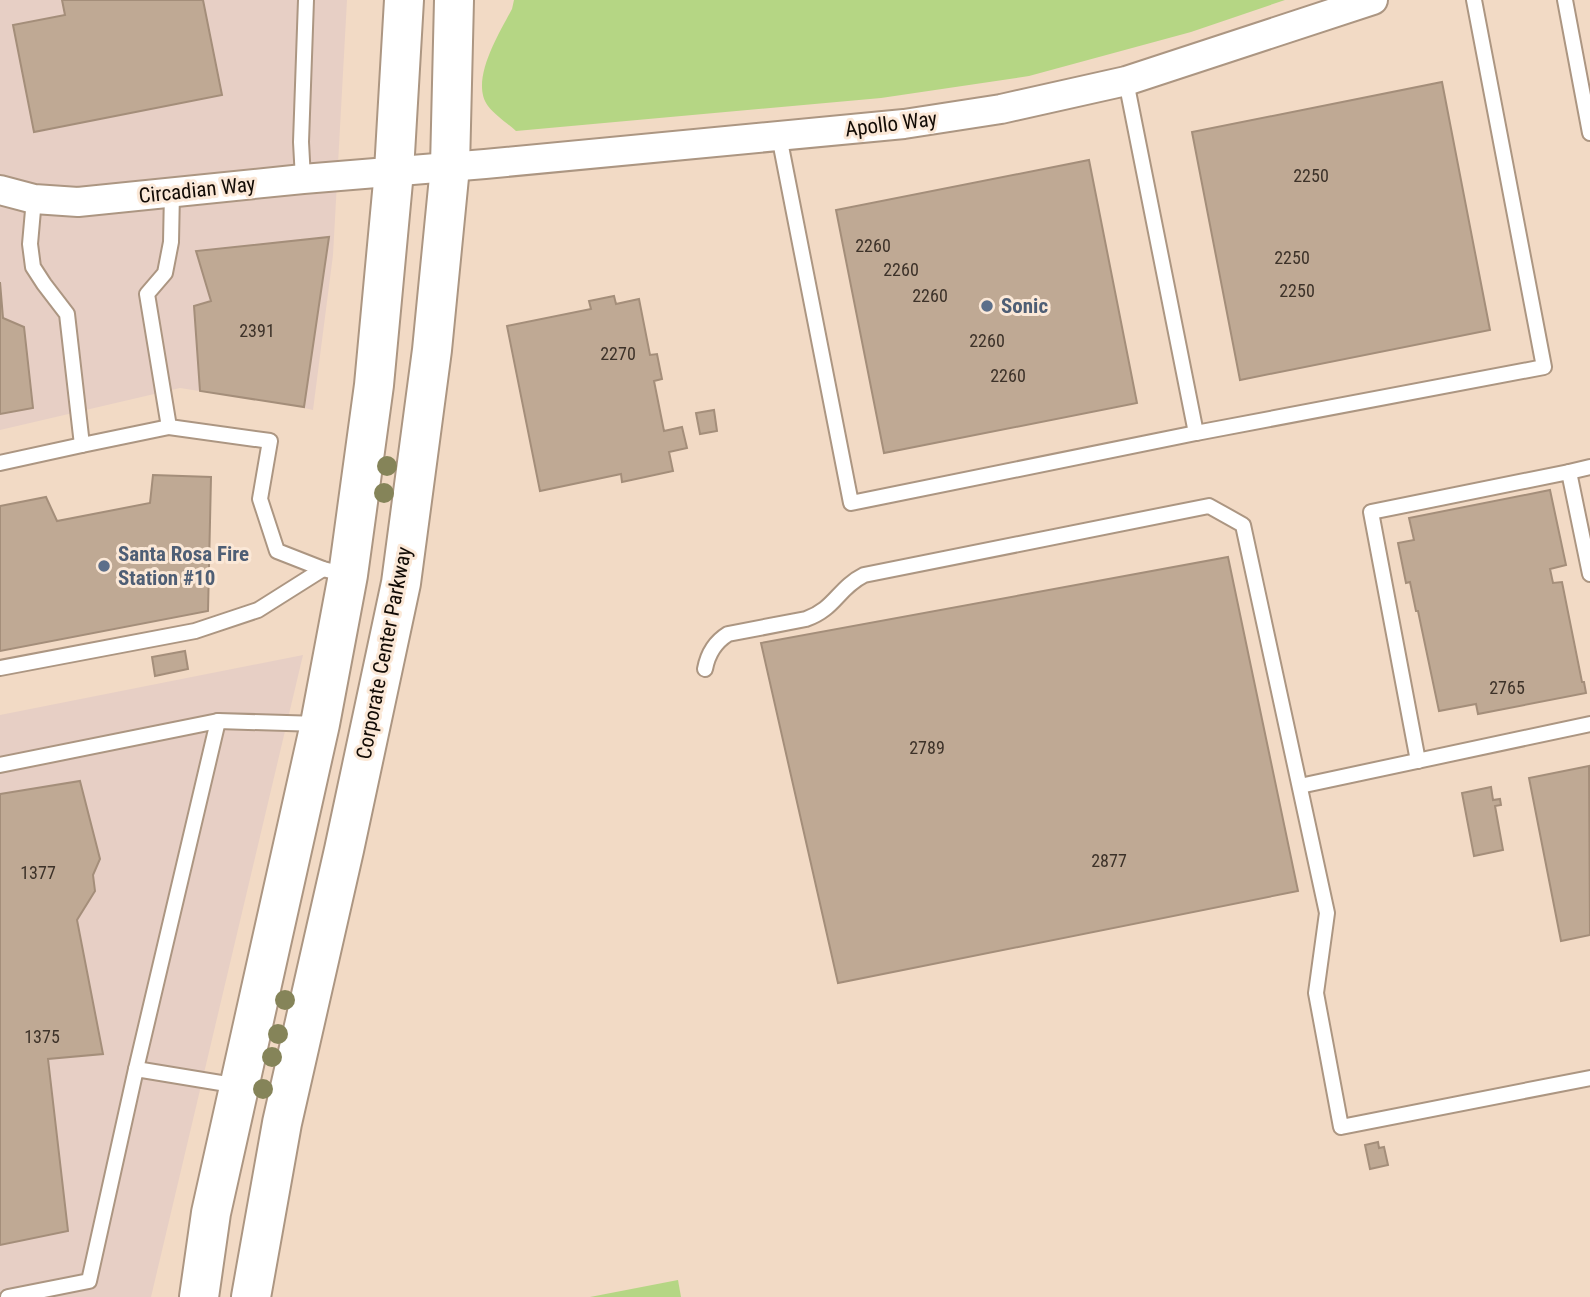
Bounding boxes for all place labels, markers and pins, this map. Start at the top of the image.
place label: Sonic [1001,294,1048,318]
marker: Sonic [979,298,995,314]
place label: Santa Rosa Fire Station #10 [118,542,249,590]
marker: Santa Rosa Fire Station #10 [96,558,112,574]

